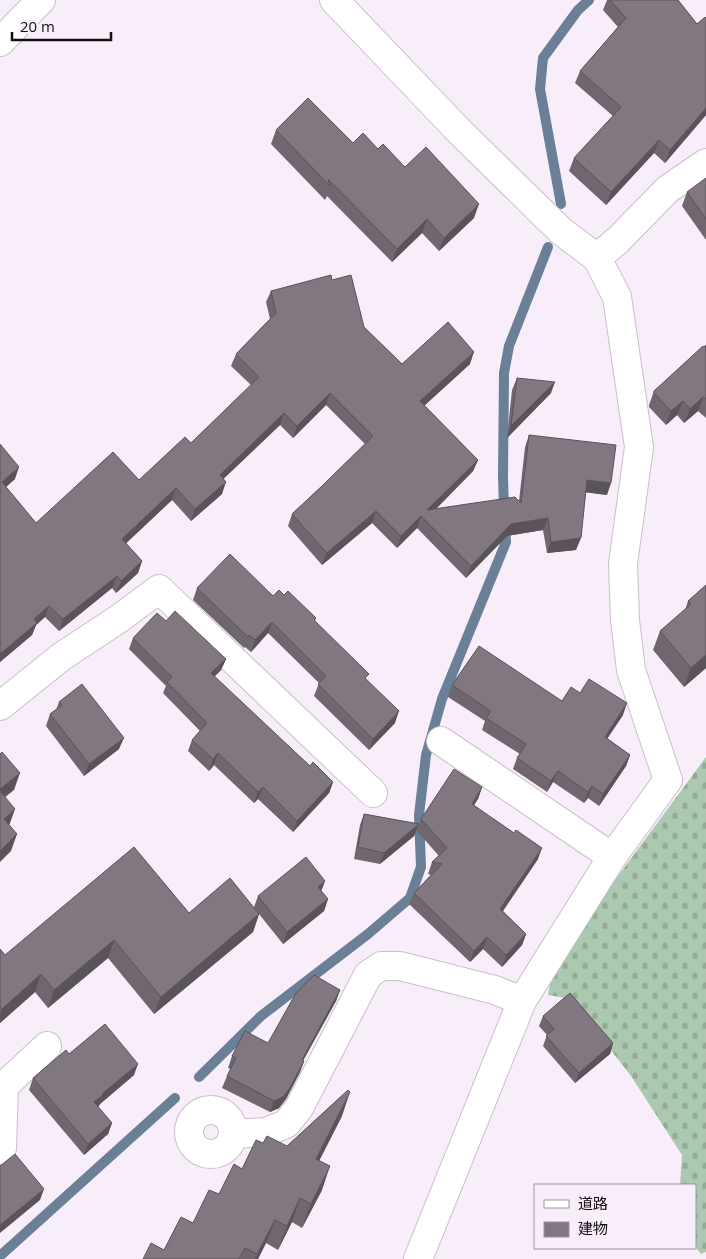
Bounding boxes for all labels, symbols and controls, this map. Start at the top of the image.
scale bar [12,10,111,42]
text: 20 m [20,16,55,36]
legend [534,1184,696,1249]
text: 道路 [578,1193,608,1213]
text: 建物 [578,1218,608,1238]

